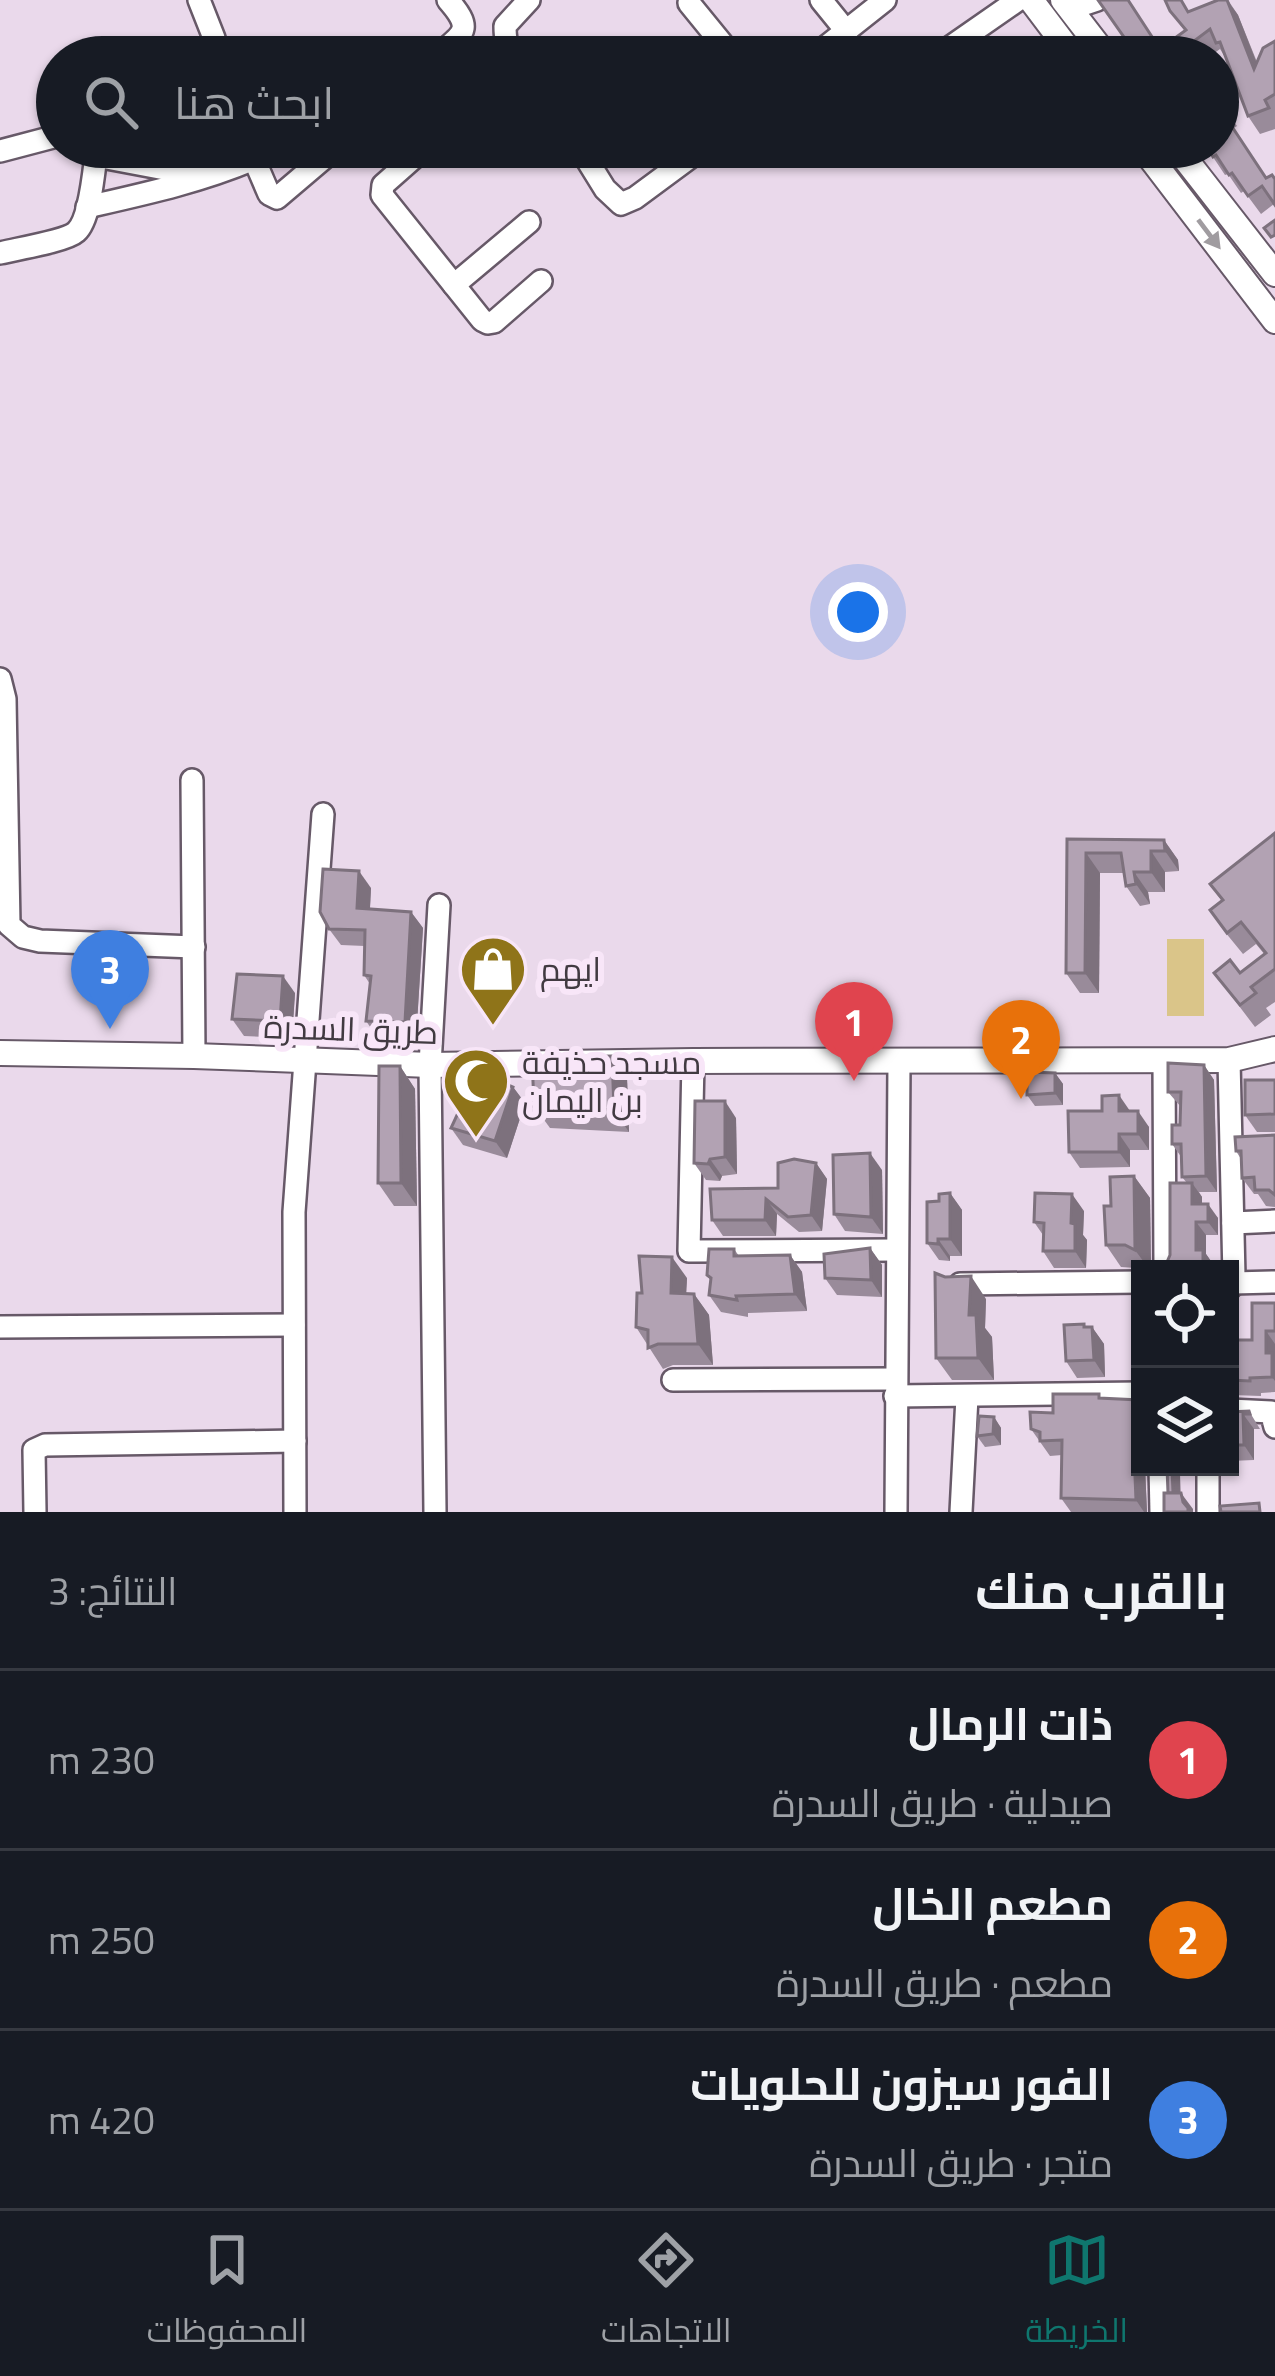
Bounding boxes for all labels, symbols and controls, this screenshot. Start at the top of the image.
search box [36,36,1239,168]
text: ابحث هنا [174,68,334,136]
icon: search [78,69,144,135]
one-way arrow [1196,218,1220,250]
your location [828,582,888,642]
pin: 3 [71,930,149,1029]
shop icon: ايهم [458,934,528,1028]
place label: ايهم [540,944,601,994]
pin: 1 [815,982,893,1081]
pin: 2 [982,1000,1060,1099]
street label: طريق السدرة [263,1001,439,1057]
place label: مسجد حذيفة بن اليمان [522,1037,701,1125]
mosque icon: مسجد حذيفة بن اليمان [441,1046,511,1140]
map controls [1131,1260,1239,1476]
button: locate [1131,1260,1239,1368]
button: layers [1131,1368,1239,1476]
text: بالقرب منك [975,1551,1227,1629]
text: النتائج: 3 [48,1561,177,1620]
text: ذات الرمال [908,1689,1113,1757]
text: 230 m [48,1730,155,1789]
text: 1 [1177,1730,1199,1789]
text: صيدلية · طريق السدرة [772,1773,1113,1832]
text: مطعم الخال [873,1869,1113,1937]
text: 250 m [48,1910,155,1969]
text: 2 [1177,1910,1199,1969]
text: مطعم · طريق السدرة [776,1953,1113,2012]
text: الفور سيزون للحلويات [690,2049,1113,2117]
text: 420 m [48,2090,155,2149]
text: 3 [1177,2090,1199,2149]
text: متجر · طريق السدرة [809,2133,1113,2192]
tab: المحفوظات [147,2227,307,2361]
tab: الاتجاهات [601,2227,732,2361]
tab: الخريطة [1025,2227,1128,2361]

